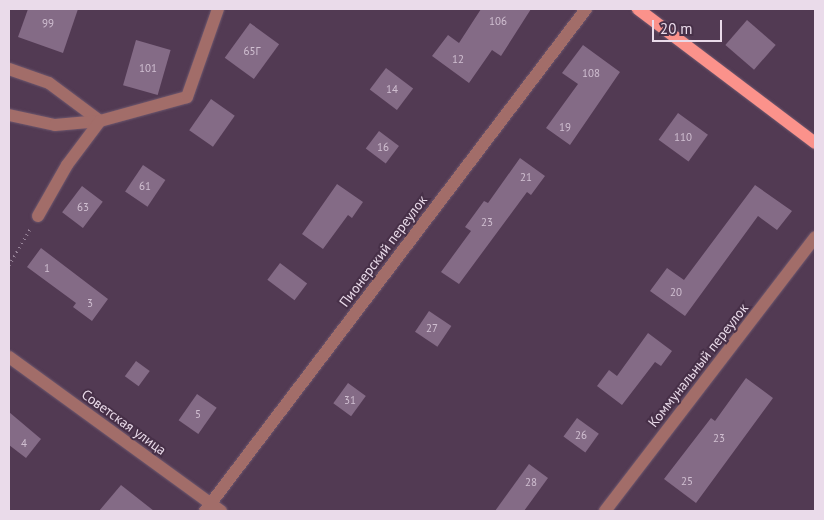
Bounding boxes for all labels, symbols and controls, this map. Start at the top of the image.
scale bar [654,10,724,42]
house number: 106 [489,14,507,28]
house number: 99 [42,16,54,30]
text: 20 m [660,19,693,38]
house number: 65Г [244,44,260,58]
house number: 12 [452,52,464,66]
house number: 101 [139,61,157,75]
house number: 108 [582,66,600,80]
house number: 14 [386,82,398,96]
house number: 19 [559,120,571,134]
house number: 110 [674,130,692,144]
house number: 16 [377,140,389,154]
house number: 21 [520,170,532,184]
house number: 61 [139,179,151,193]
street label: Пионерский переулок [336,192,430,310]
house number: 63 [77,200,89,214]
house number: 23 [481,215,493,229]
house number: 1 [44,261,50,275]
house number: 20 [670,285,682,299]
house number: 3 [87,296,93,310]
street label: Коммунальный переулок [644,300,752,430]
house number: 27 [426,321,438,335]
street label: Советская улица [78,386,170,458]
house number: 31 [344,393,356,407]
house number: 5 [195,407,201,421]
house number: 26 [575,428,587,442]
house number: 23 [713,431,725,445]
house number: 4 [21,436,27,450]
house number: 25 [681,474,693,488]
house number: 28 [525,475,537,489]

